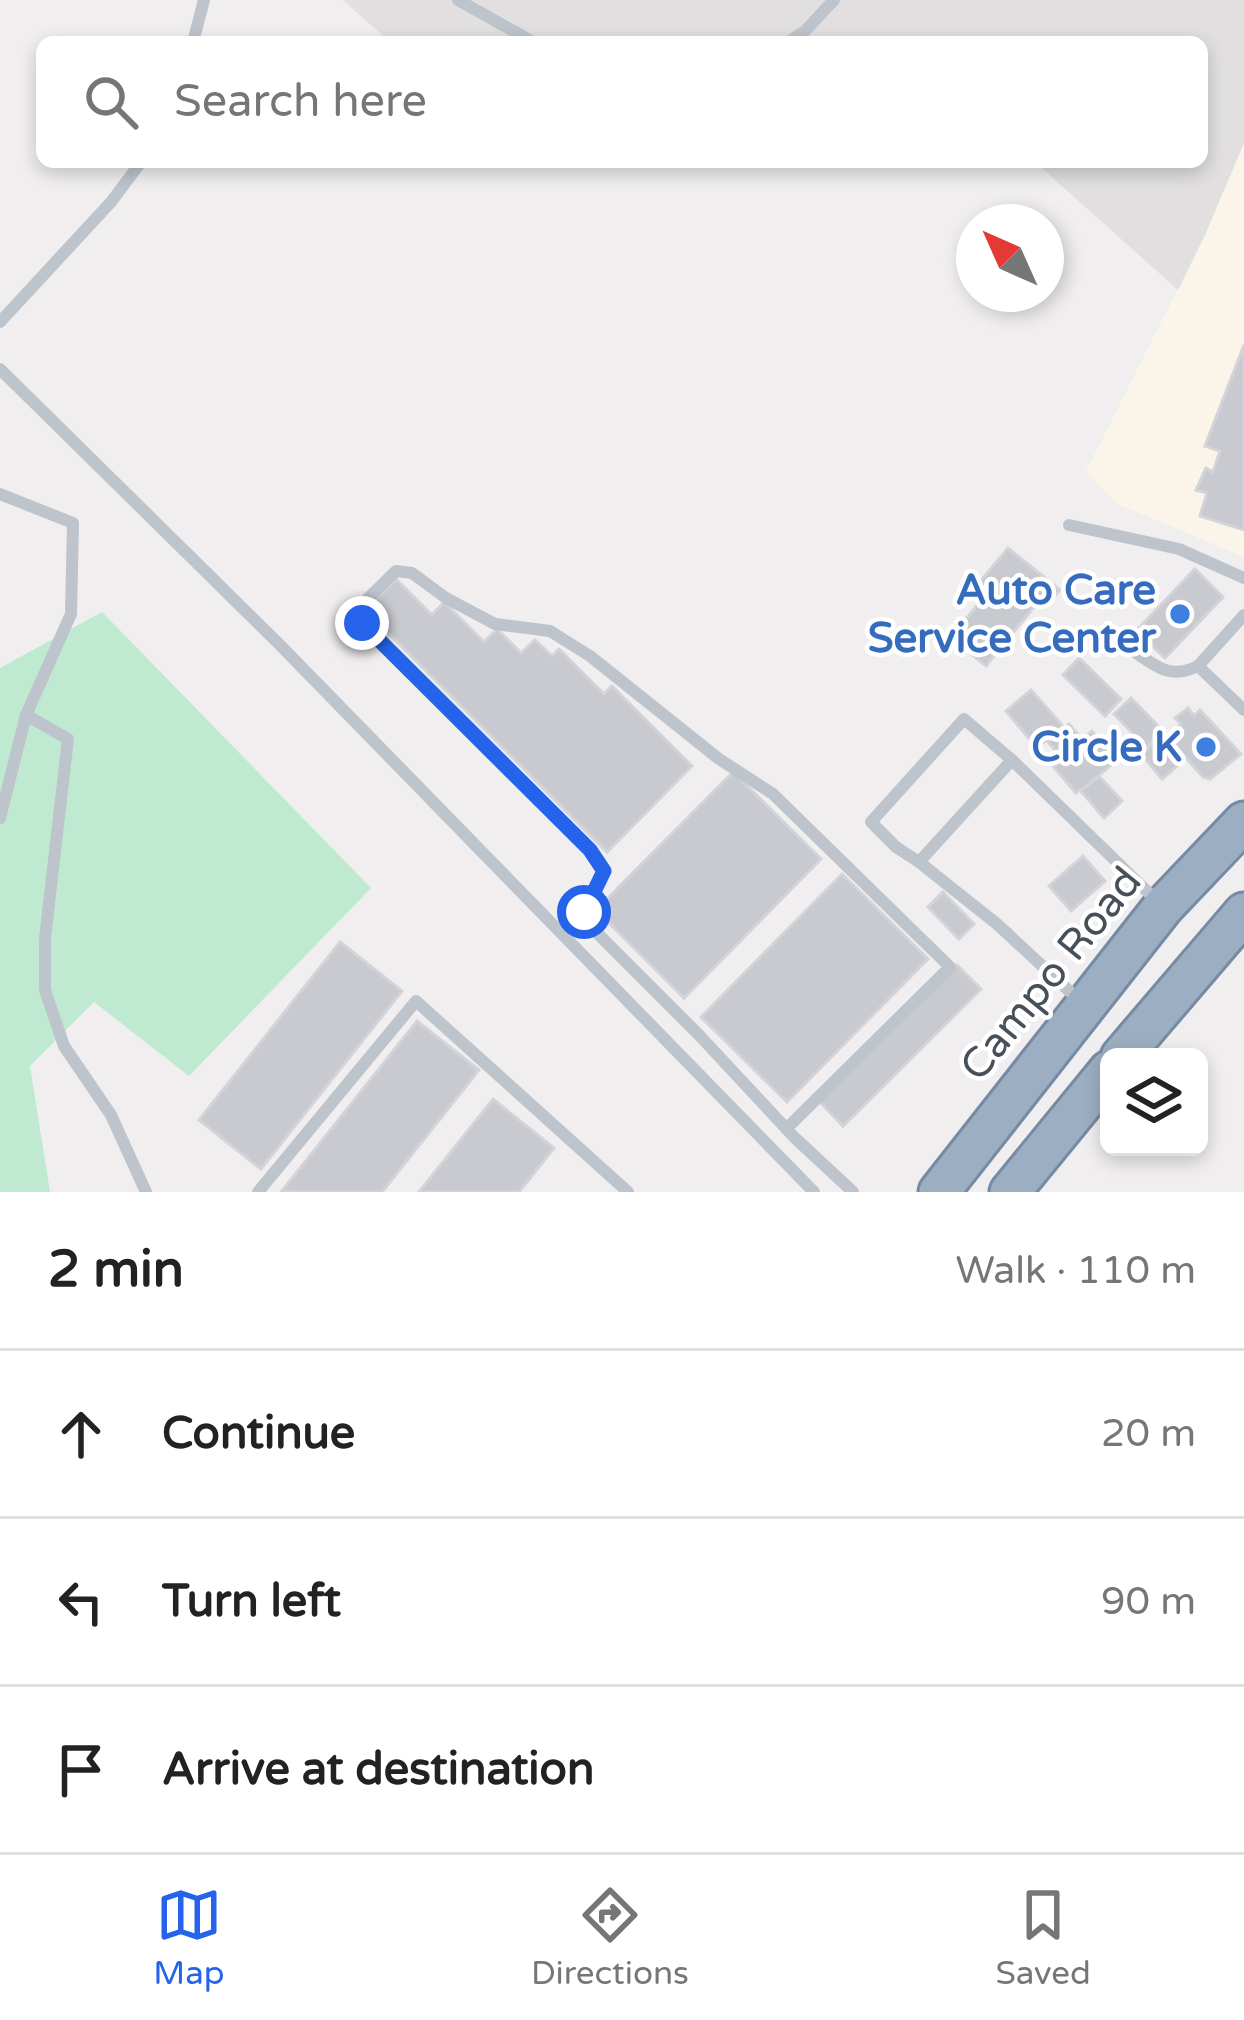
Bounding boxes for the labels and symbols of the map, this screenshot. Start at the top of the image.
north arrow [956,204,1064,312]
place label: Auto Care Service Center [868,565,1157,664]
route end [335,596,389,650]
marker: Auto Care Service Center [1167,601,1193,627]
place label: Circle K [1031,722,1182,773]
marker: Circle K [1193,734,1219,760]
street label: Campo Road [949,857,1153,1091]
route start [557,885,611,939]

